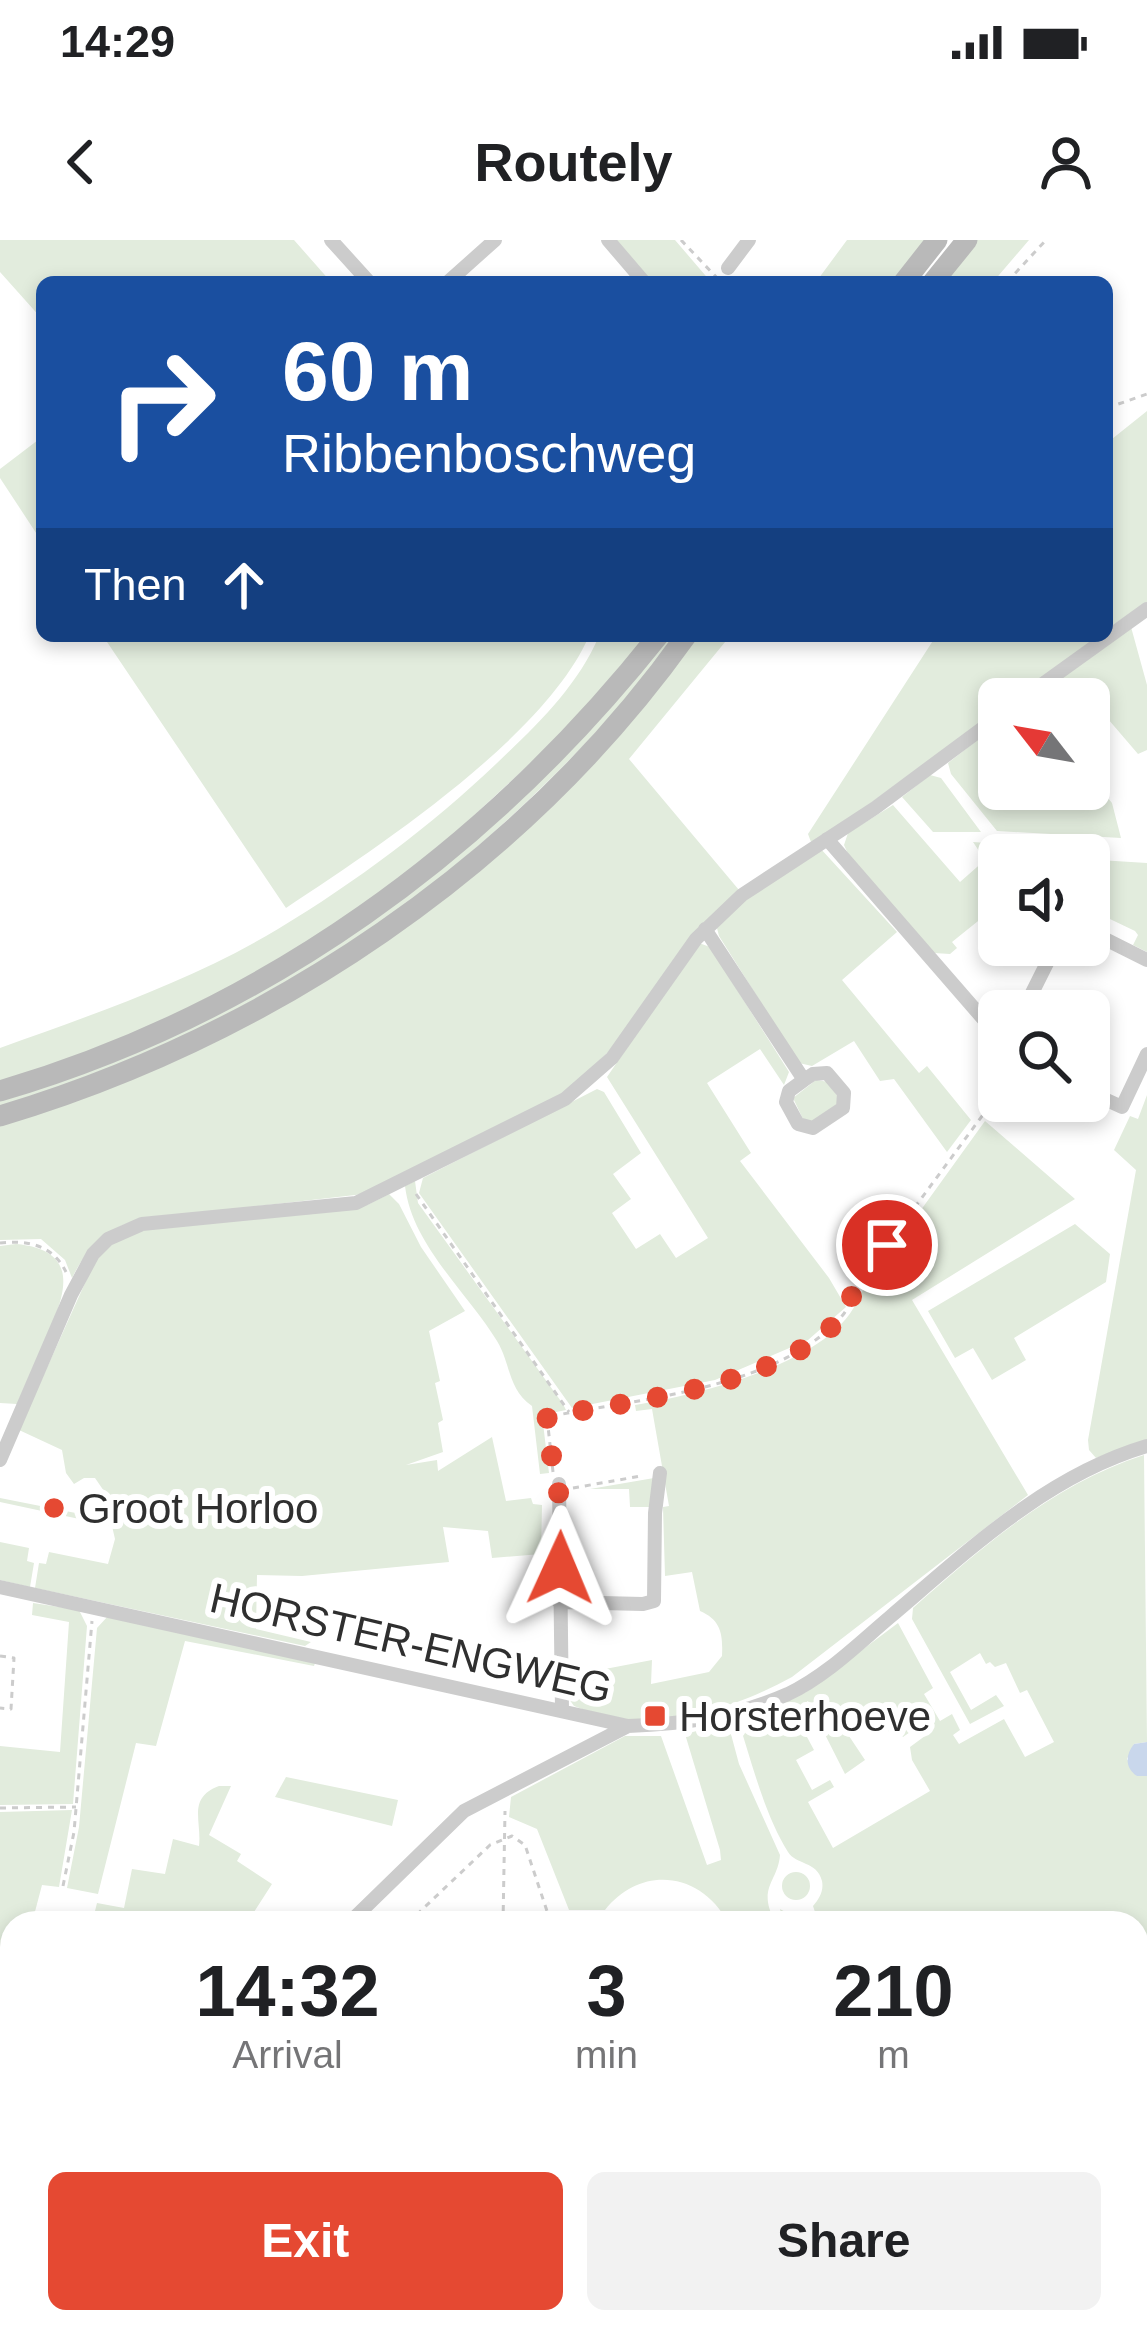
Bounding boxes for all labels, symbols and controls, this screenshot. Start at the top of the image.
text: 14:29 [60,16,175,67]
icon: back [48,129,114,195]
icon: person [1033,129,1099,195]
text: Routely [474,132,673,192]
icon: right [84,324,240,480]
text: 60 m [282,324,473,418]
text: Ribbenboschweg [282,423,696,483]
icon: ahead [211,552,277,618]
text: Then [84,559,187,610]
north arrow [978,678,1110,810]
map controls [978,678,1110,1122]
button: sound [978,834,1110,966]
button: search [978,990,1110,1122]
pin [836,1194,938,1296]
icon: arrive [854,1212,920,1278]
place label: Groot Horloo [78,1485,318,1532]
marker: Groot Horloo [41,1495,67,1521]
position arrow [497,1505,623,1631]
street label: HORSTER-ENGWEG [206,1574,616,1712]
place label: Horsterhoeve [679,1693,931,1740]
marker: Horsterhoeve [642,1703,668,1729]
text: 14:32 [195,1951,380,2031]
text: 3 [586,1951,627,2031]
text: 210 [833,1951,954,2031]
text: Arrival [232,2033,343,2076]
text: min [575,2033,638,2076]
text: m [877,2033,910,2076]
button: Exit [48,2172,563,2310]
button: Share [587,2172,1101,2310]

